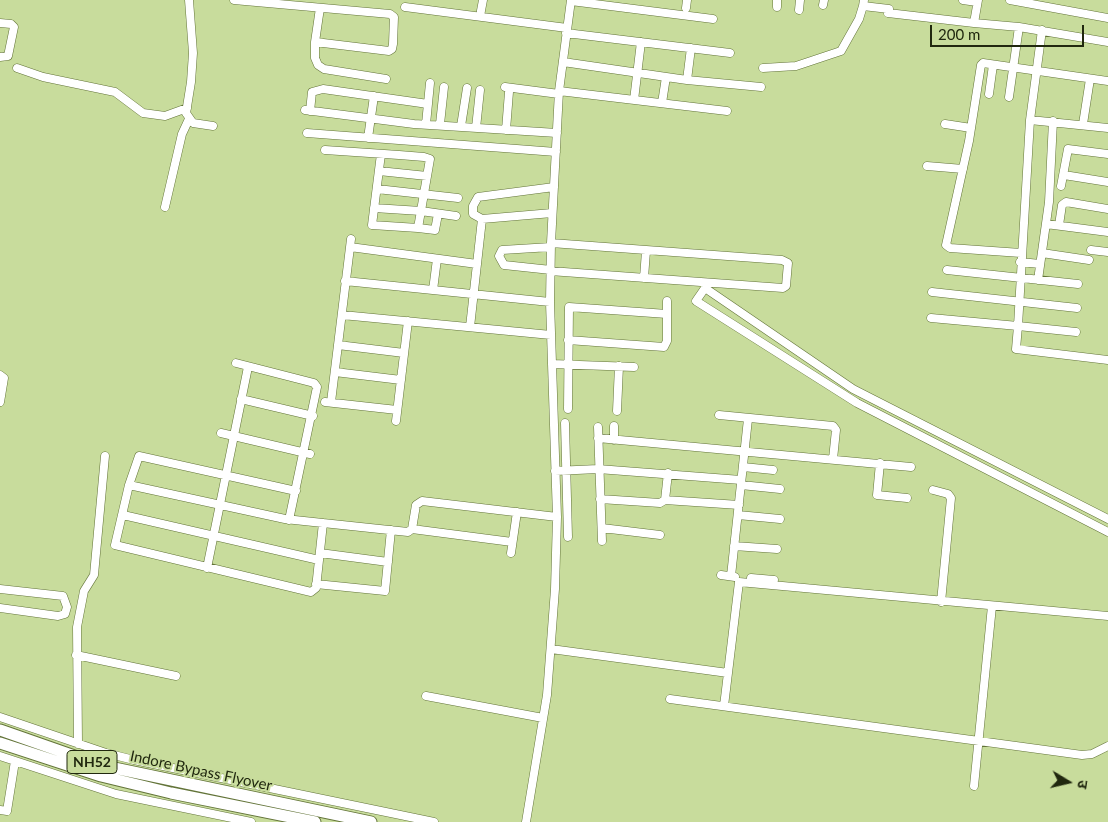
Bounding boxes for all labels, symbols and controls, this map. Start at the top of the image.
scale bar [933,15,1087,47]
text: 200 m [938,25,980,43]
street label: Indore Bypass Flyover [128,747,274,795]
road number: NH52 [67,750,117,774]
north arrow [1043,757,1093,807]
text: उ [1074,779,1092,790]

